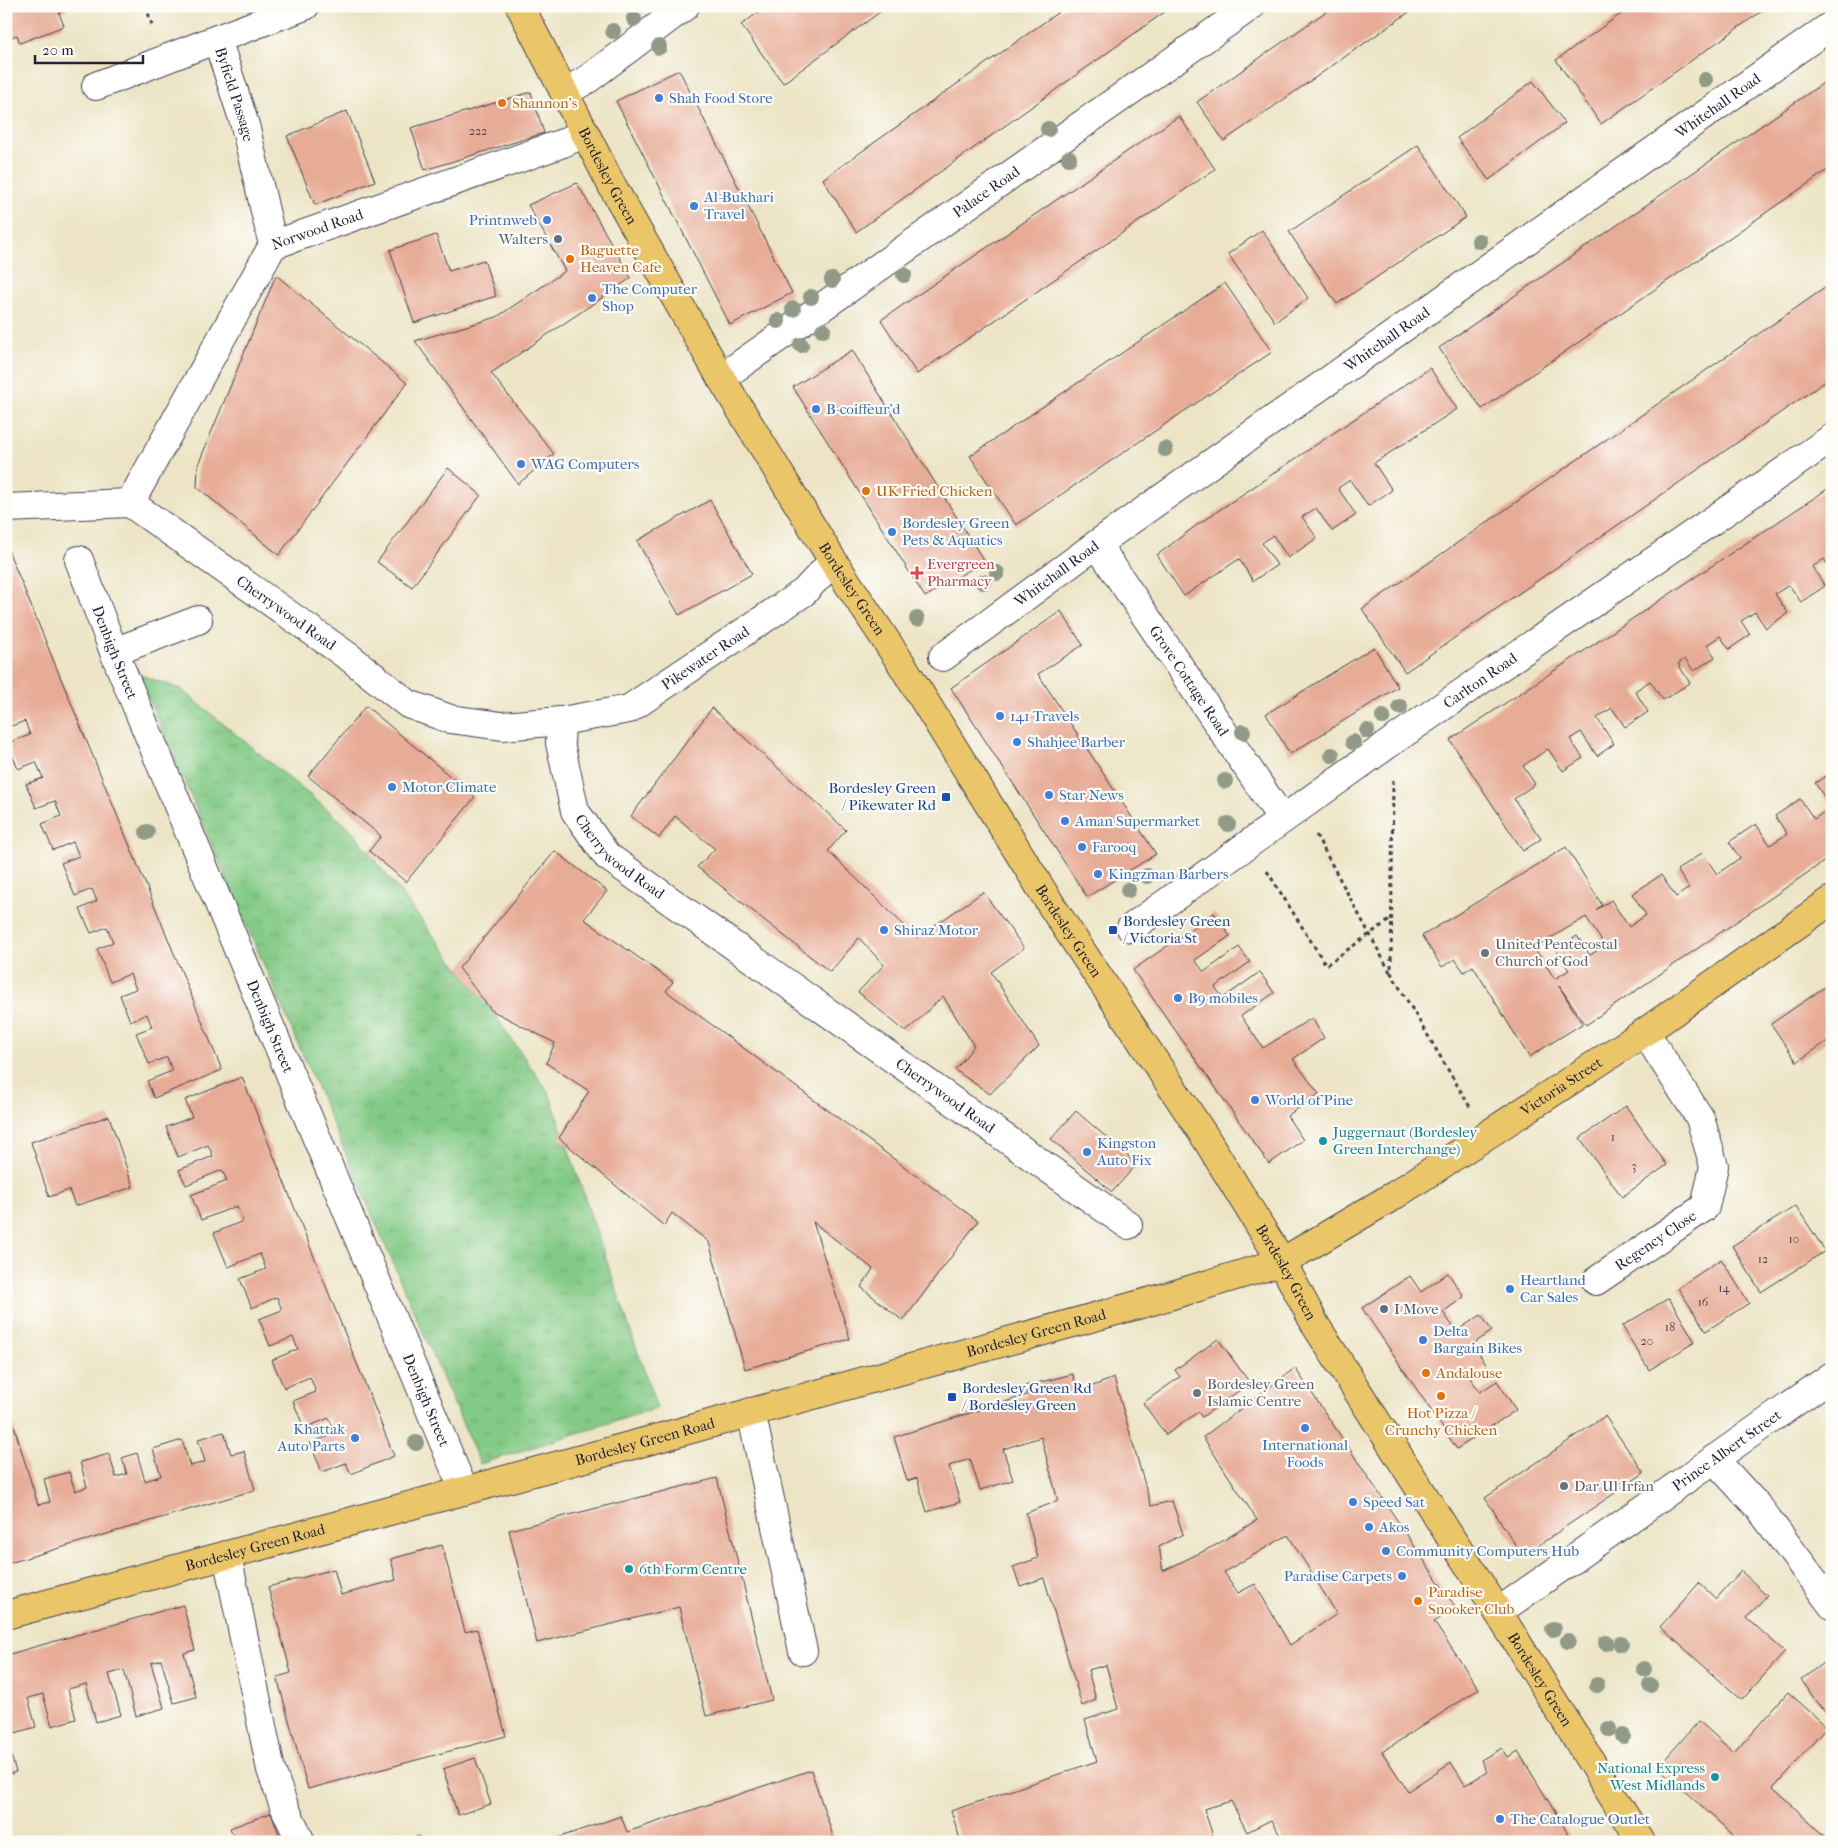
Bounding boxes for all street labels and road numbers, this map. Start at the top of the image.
street label: Byfield Passage [211,45,258,144]
street label: Whitehall Road [1671,69,1765,143]
street label: Bordesley Green [574,124,641,228]
street label: Palace Road [949,162,1024,222]
street label: Norwood Road [269,205,366,254]
street label: Whitehall Road [1340,302,1434,376]
street label: Whitehall Road [1010,536,1103,611]
street label: Bordesley Green [815,539,889,639]
street label: Cherrywood Road [233,572,340,654]
street label: Denbigh Street [88,603,142,702]
street label: Pikewater Road [658,622,754,694]
street label: Grove Cottage Road [1145,622,1233,740]
street label: Carlton Road [1440,648,1521,712]
street label: Cherrywood Road [571,811,669,903]
street label: Bordesley Green [1032,881,1106,981]
street label: Denbigh Street [243,977,298,1076]
street label: Victoria Street [1516,1053,1606,1120]
street label: Cherrywood Road [892,1054,999,1137]
street label: Regency Close [1611,1206,1700,1275]
street label: Bordesley Green [1252,1221,1320,1324]
street label: Bordesley Green Road [964,1305,1109,1361]
street label: Denbigh Street [399,1351,454,1450]
street label: Prince Albert Street [1669,1405,1785,1495]
street label: Bordesley Green Road [573,1414,718,1469]
street label: Bordesley Green Road [183,1520,328,1575]
street label: Bordesley Green [1504,1629,1576,1730]

